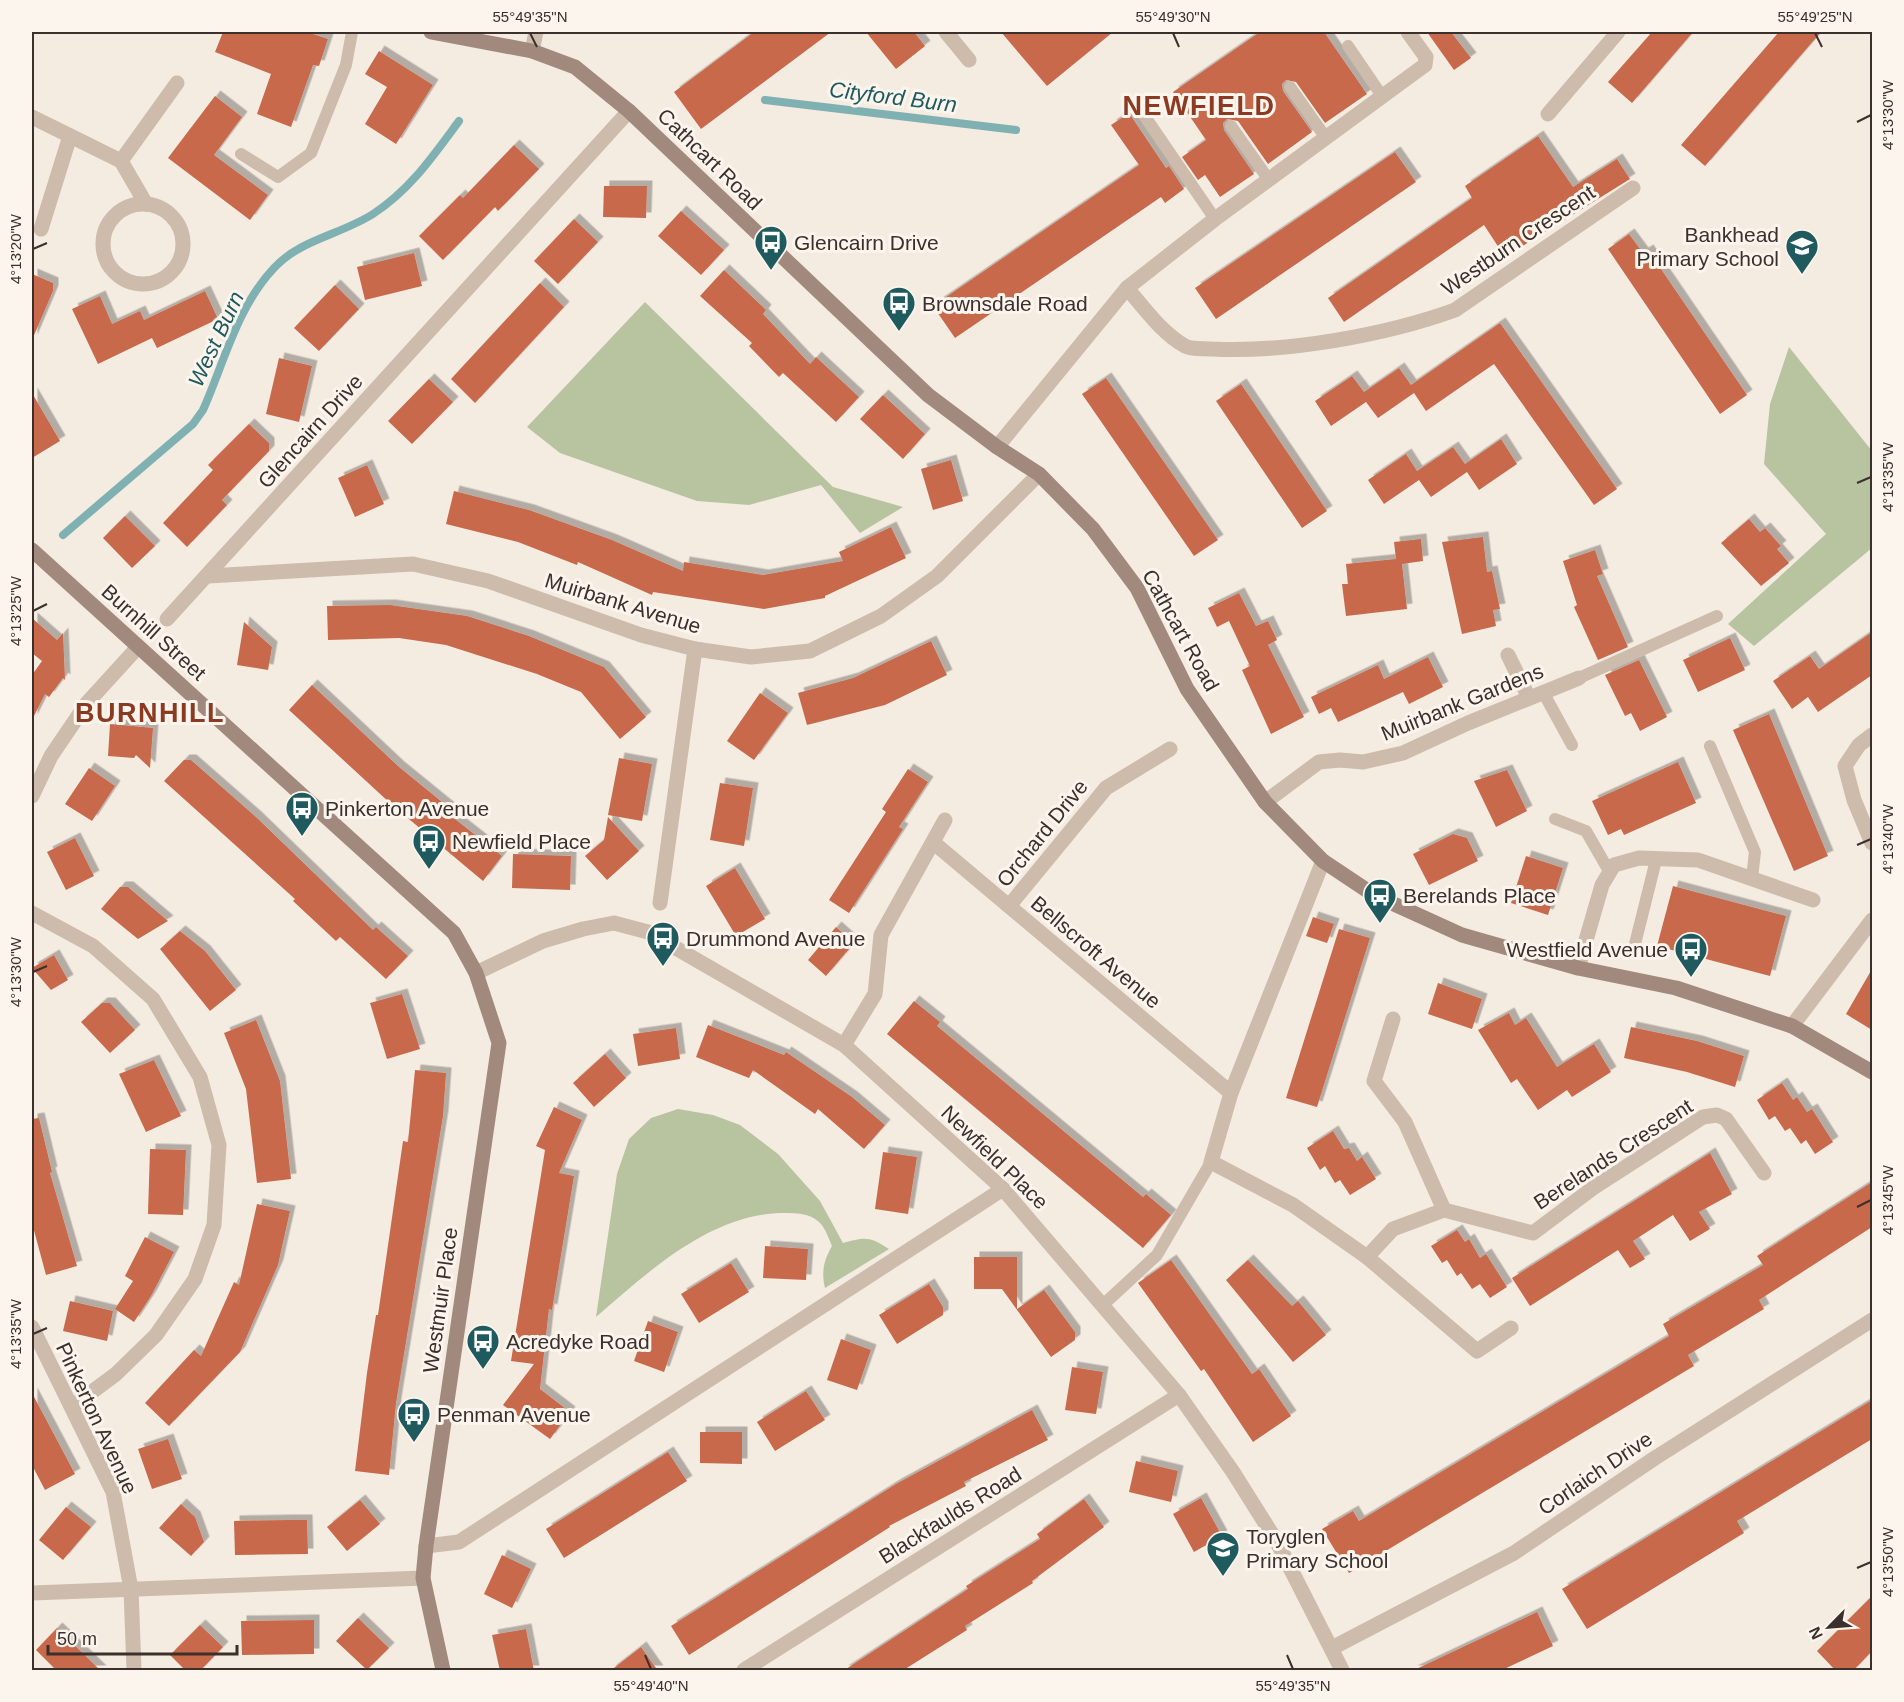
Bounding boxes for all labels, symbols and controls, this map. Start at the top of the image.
text: 55°49'35"N [492,8,568,25]
text: 55°49'30"N [1135,8,1211,25]
text: 55°49'25"N [1777,8,1853,25]
water label: Cityford Burn [828,77,958,117]
text: 4°13'30"W [1879,79,1896,150]
district label: NEWFIELD [1123,91,1276,121]
street label: Cathcart Road [653,104,767,214]
street label: Westburn Crescent [1437,180,1599,300]
text: 4°13'20"W [7,213,24,284]
place label: Bankhead Primary School [1637,223,1779,270]
bus stop icon: Glencairn Drive [753,224,789,271]
school or university icon: Bankhead Primary School [1784,228,1820,275]
place label: Glencairn Drive [794,231,939,254]
bus stop icon: Brownsdale Road [881,285,917,332]
water label: West Burn [183,287,249,391]
place label: Brownsdale Road [922,292,1088,315]
street label: Glencairn Drive [253,370,367,492]
text: 4°13'35"W [1879,441,1896,512]
street label: Cathcart Road [1138,565,1224,695]
street label: Muirbank Avenue [542,568,704,638]
text: 4°13'25"W [7,575,24,646]
street label: Burnhill Street [97,579,211,685]
street label: Muirbank Gardens [1378,659,1546,745]
district label: BURNHILL [75,698,225,728]
street label: Orchard Drive [992,775,1092,891]
bus stop icon: Pinkerton Avenue [284,790,320,837]
place label: Pinkerton Avenue [325,797,489,820]
text: 4°13'40"W [1879,803,1896,874]
bus stop icon: Newfield Place [411,823,447,870]
place label: Newfield Place [452,830,591,853]
bus stop icon: Berelands Place [1362,877,1398,924]
place label: Berelands Place [1403,884,1556,907]
street label: Bellscroft Avenue [1027,891,1165,1013]
bus stop icon: Drummond Avenue [645,920,681,967]
place label: Drummond Avenue [686,927,865,950]
bus stop icon: Westfield Avenue [1673,931,1709,978]
text: 4°13'30"W [7,936,24,1007]
place label: Westfield Avenue [1507,938,1668,961]
street label: Berelands Crescent [1529,1094,1697,1214]
street label: Newfield Place [937,1100,1053,1214]
text: 4°13'45"W [1879,1164,1896,1235]
street label: Westmuir Place [418,1226,462,1374]
text: 4°13'35"W [7,1298,24,1369]
bus stop icon: Acredyke Road [465,1323,501,1370]
place label: Acredyke Road [506,1330,650,1353]
street label: Pinkerton Avenue [52,1339,142,1497]
bus stop icon: Penman Avenue [396,1396,432,1443]
place label: Penman Avenue [437,1403,591,1426]
street label: Corlaich Drive [1534,1427,1656,1519]
street label: Blackfaulds Road [875,1462,1025,1568]
place label: Toryglen Primary School [1246,1525,1388,1572]
text: 4°13'50"W [1879,1526,1896,1597]
school or university icon: Toryglen Primary School [1205,1530,1241,1577]
north arrow [1799,1597,1859,1657]
scale bar [48,1618,237,1656]
text: N [1806,1624,1826,1642]
text: 50 m [57,1629,97,1649]
text: 55°49'40"N [613,1677,689,1694]
text: 55°49'35"N [1255,1677,1331,1694]

